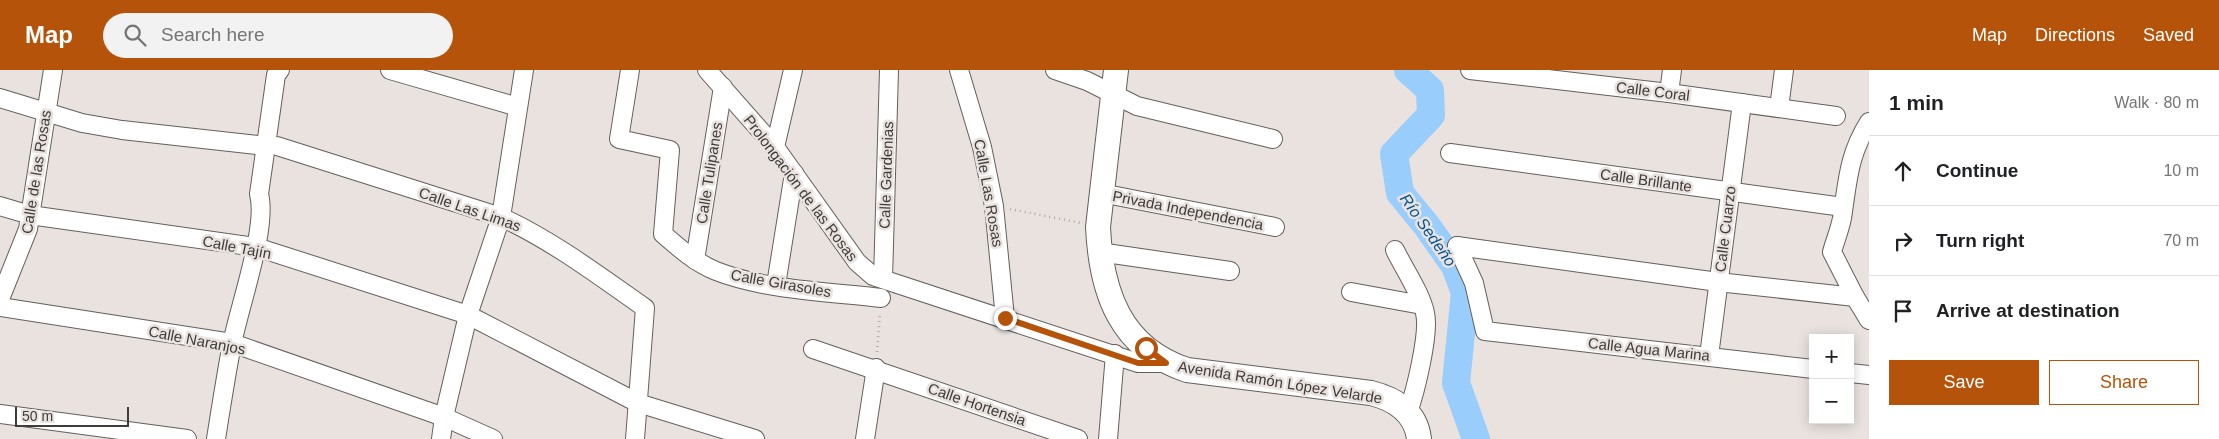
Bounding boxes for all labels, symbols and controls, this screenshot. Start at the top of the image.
search box [103,13,453,58]
text: Map [25,21,73,48]
icon: search [121,21,149,49]
text: Search here [161,24,265,45]
text: Map [1972,25,2007,45]
text: Directions [2035,25,2115,45]
text: Saved [2143,25,2194,45]
street label: Calle Coral [1615,78,1691,104]
text: 1 min [1889,91,1944,114]
text: Walk · 80 m [2114,94,2199,111]
street label: Calle de las Rosas [18,109,54,235]
street label: Prolongación de las Rosas [741,112,861,264]
street label: Calle Tulipanes [693,121,725,225]
street label: Calle Gardenias [876,121,896,229]
street label: Calle Las Rosas [971,138,1007,248]
icon: ahead [1889,157,1917,185]
text: Continue [1936,160,2018,181]
text: 10 m [2163,162,2199,179]
street label: Calle Brillante [1599,165,1693,195]
street label: Calle Las Limas [417,184,523,234]
street label: Calle Cuarzo [1711,185,1739,273]
street label: Privada Independencia [1111,187,1266,233]
water label: Río Sedeño [1397,191,1459,270]
icon: right [1889,227,1917,255]
text: Turn right [1936,230,2024,251]
street label: Calle Tajín [201,232,273,262]
text: 70 m [2163,232,2199,249]
street label: Calle Girasoles [729,266,833,300]
icon: arrive [1889,297,1917,325]
text: Arrive at destination [1936,300,2120,321]
route end [994,307,1017,330]
street label: Calle Naranjos [147,322,247,358]
street label: Calle Agua Marina [1587,334,1711,364]
map controls [1809,334,1854,424]
button: + [1809,334,1854,379]
route start [1135,337,1158,360]
street label: Avenida Ramón López Velarde [1177,357,1383,407]
button: Save [1889,360,2039,405]
button: Share [2049,360,2199,405]
street label: Calle Hortensia [926,379,1029,429]
button: − [1809,379,1854,424]
scale bar [15,404,129,427]
text: 50 m [22,408,53,424]

